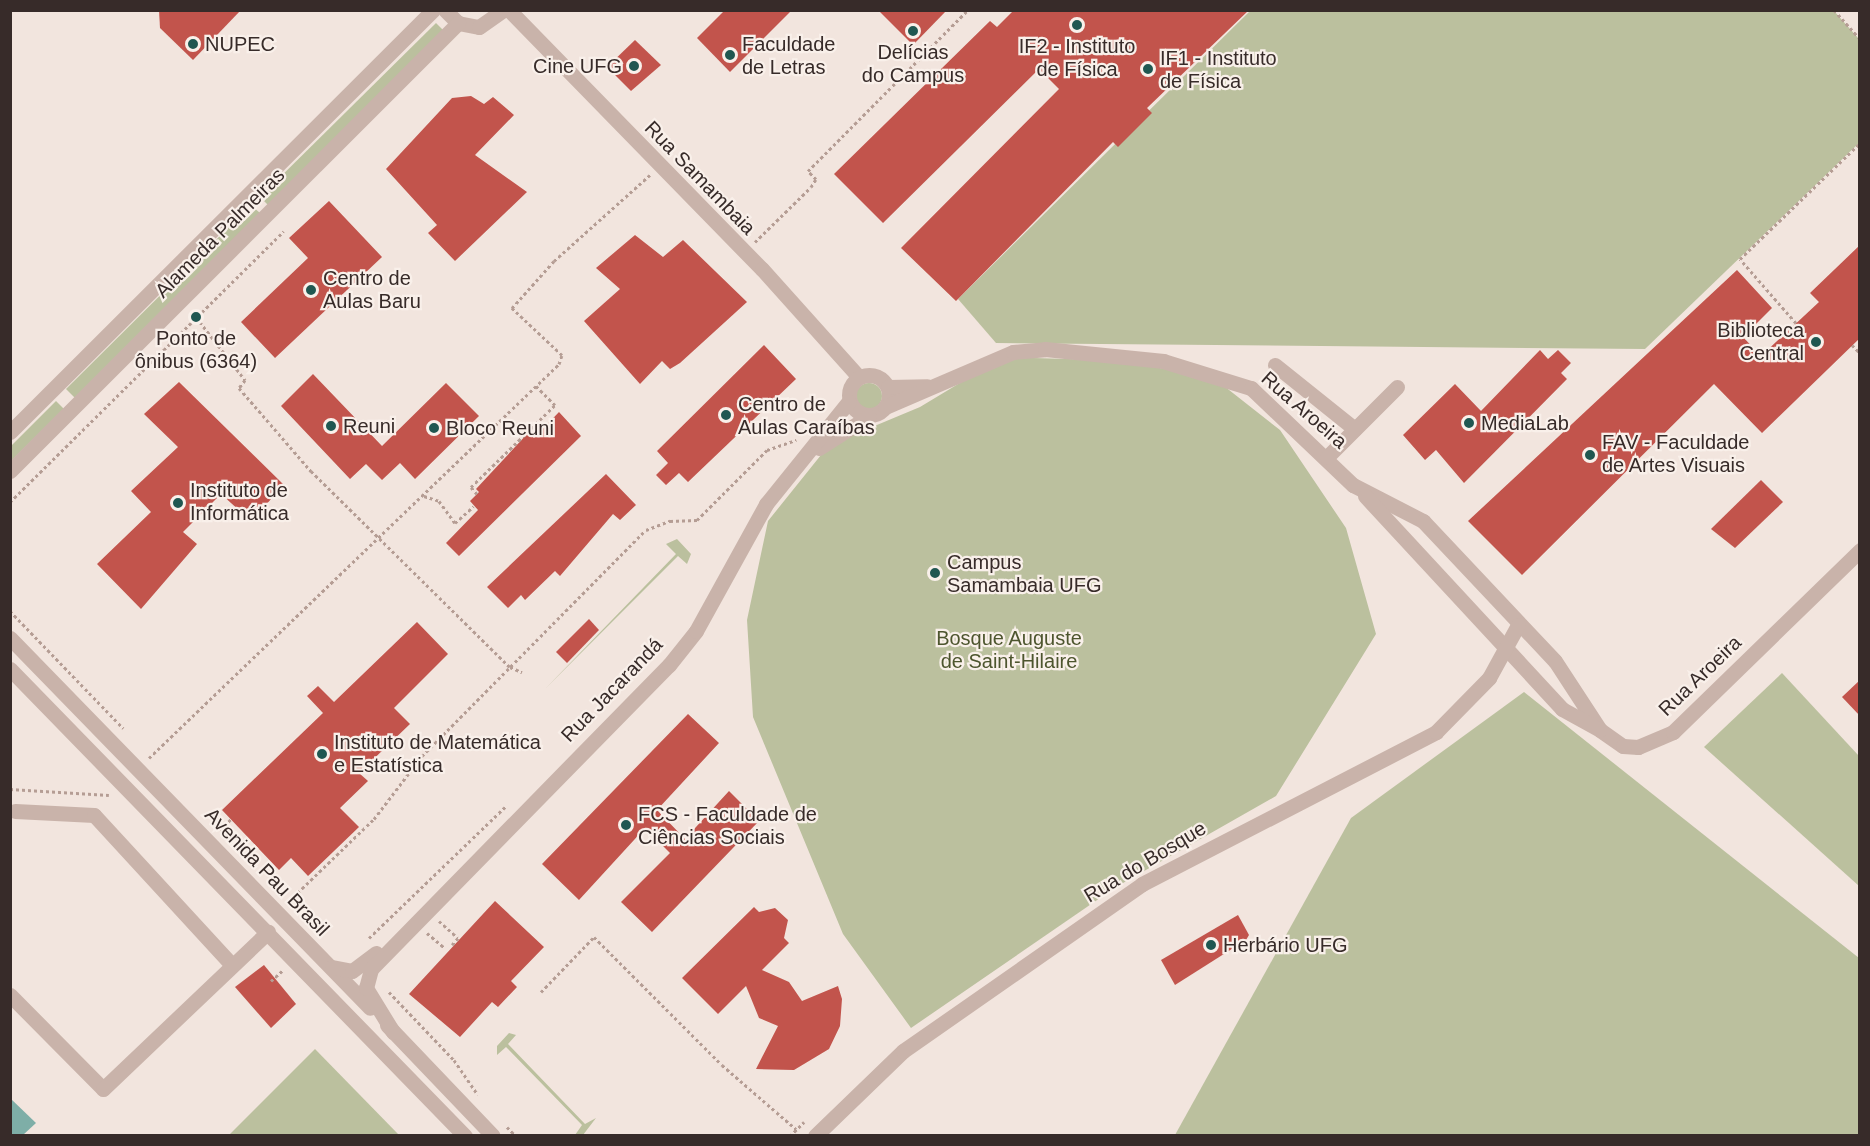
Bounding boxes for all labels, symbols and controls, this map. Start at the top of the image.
marker: IF2 - Instituto de Física [1070,18,1084,32]
marker: Delícias do Campus [906,24,920,38]
place label: NUPEC [205,32,275,56]
place label: Faculdade de Letras [742,32,835,79]
place label: IF2 - Instituto de Física [1019,35,1135,82]
marker: NUPEC [186,37,200,51]
place label: Delícias do Campus [862,41,964,88]
place label: IF1 - Instituto de Física [1160,46,1277,93]
marker: Faculdade de Letras [723,48,737,62]
place label: Cine UFG [533,54,622,78]
marker: Cine UFG [627,59,641,73]
marker: IF1 - Instituto de Física [1141,62,1155,76]
street label: Rua Samambaia [640,116,760,240]
street label: Alameda Palmeiras [150,163,290,303]
place label: Centro de Aulas Baru [323,266,421,313]
marker: Centro de Aulas Baru [304,283,318,297]
marker: Ponto de ônibus (6364) [189,310,203,324]
place label: Biblioteca Central [1717,318,1804,365]
place label: Ponto de ônibus (6364) [135,326,257,373]
marker: Biblioteca Central [1809,335,1823,349]
street label: Rua Aroeira [1256,366,1352,454]
place label: Centro de Aulas Caraíbas [738,392,875,439]
marker: Centro de Aulas Caraíbas [719,408,733,422]
place label: MediaLab [1481,411,1569,435]
place label: Reuni [343,414,395,438]
place label: Bloco Reuni [446,416,554,440]
marker: MediaLab [1462,416,1476,430]
marker: Reuni [324,419,338,433]
marker: Bloco Reuni [427,421,441,435]
place label: FAV - Faculdade de Artes Visuais [1602,431,1749,478]
marker: FAV - Faculdade de Artes Visuais [1583,448,1597,462]
place label: Instituto de Informática [190,479,289,526]
marker: Instituto de Informática [171,496,185,510]
place label: Campus Samambaia UFG [947,550,1101,597]
marker: Campus Samambaia UFG [928,566,942,580]
park label: Bosque Auguste de Saint-Hilaire [936,627,1082,674]
street label: Rua Aroeira [1653,630,1747,722]
street label: Rua Jacarandá [556,633,668,747]
place label: Instituto de Matemática e Estatística [334,730,541,777]
marker: Instituto de Matemática e Estatística [315,747,329,761]
place label: FCS - Faculdade de Ciências Sociais [638,802,817,849]
street label: Avenida Pau Brasil [200,803,334,941]
street label: Rua do Bosque [1080,816,1210,908]
marker: FCS - Faculdade de Ciências Sociais [619,818,633,832]
place label: Herbário UFG [1223,933,1347,957]
marker: Herbário UFG [1204,938,1218,952]

